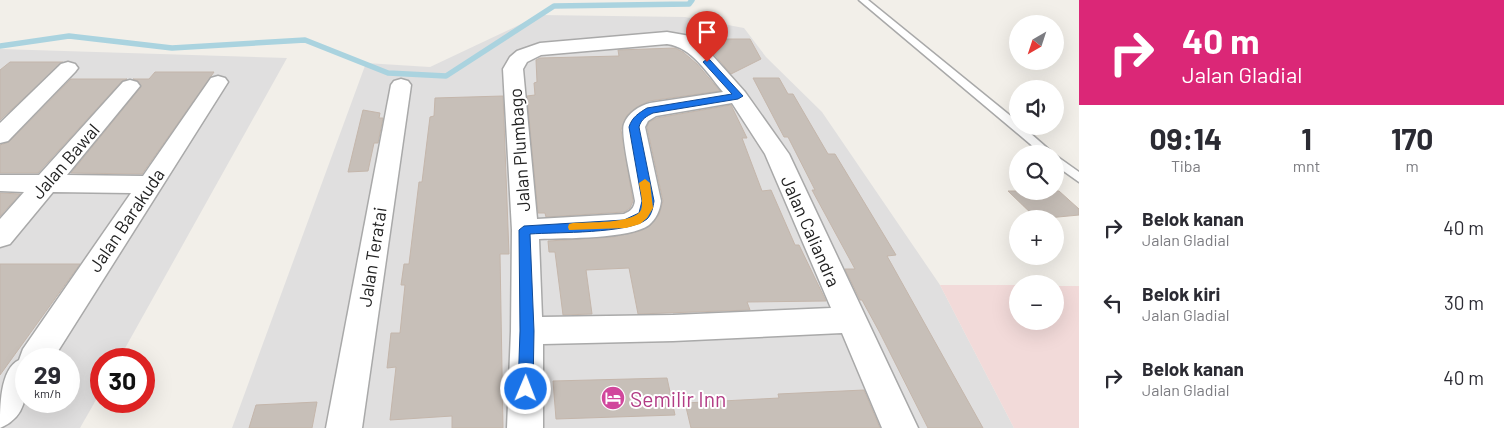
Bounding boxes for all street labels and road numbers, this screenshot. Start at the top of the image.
street label: Jalan Plumbago [504,87,534,213]
street label: Jalan Bawal [26,119,104,203]
street label: Jalan Barakuda [83,164,169,276]
street label: Jalan Caliandra [777,172,845,290]
street label: Jalan Teratai [353,206,391,308]

